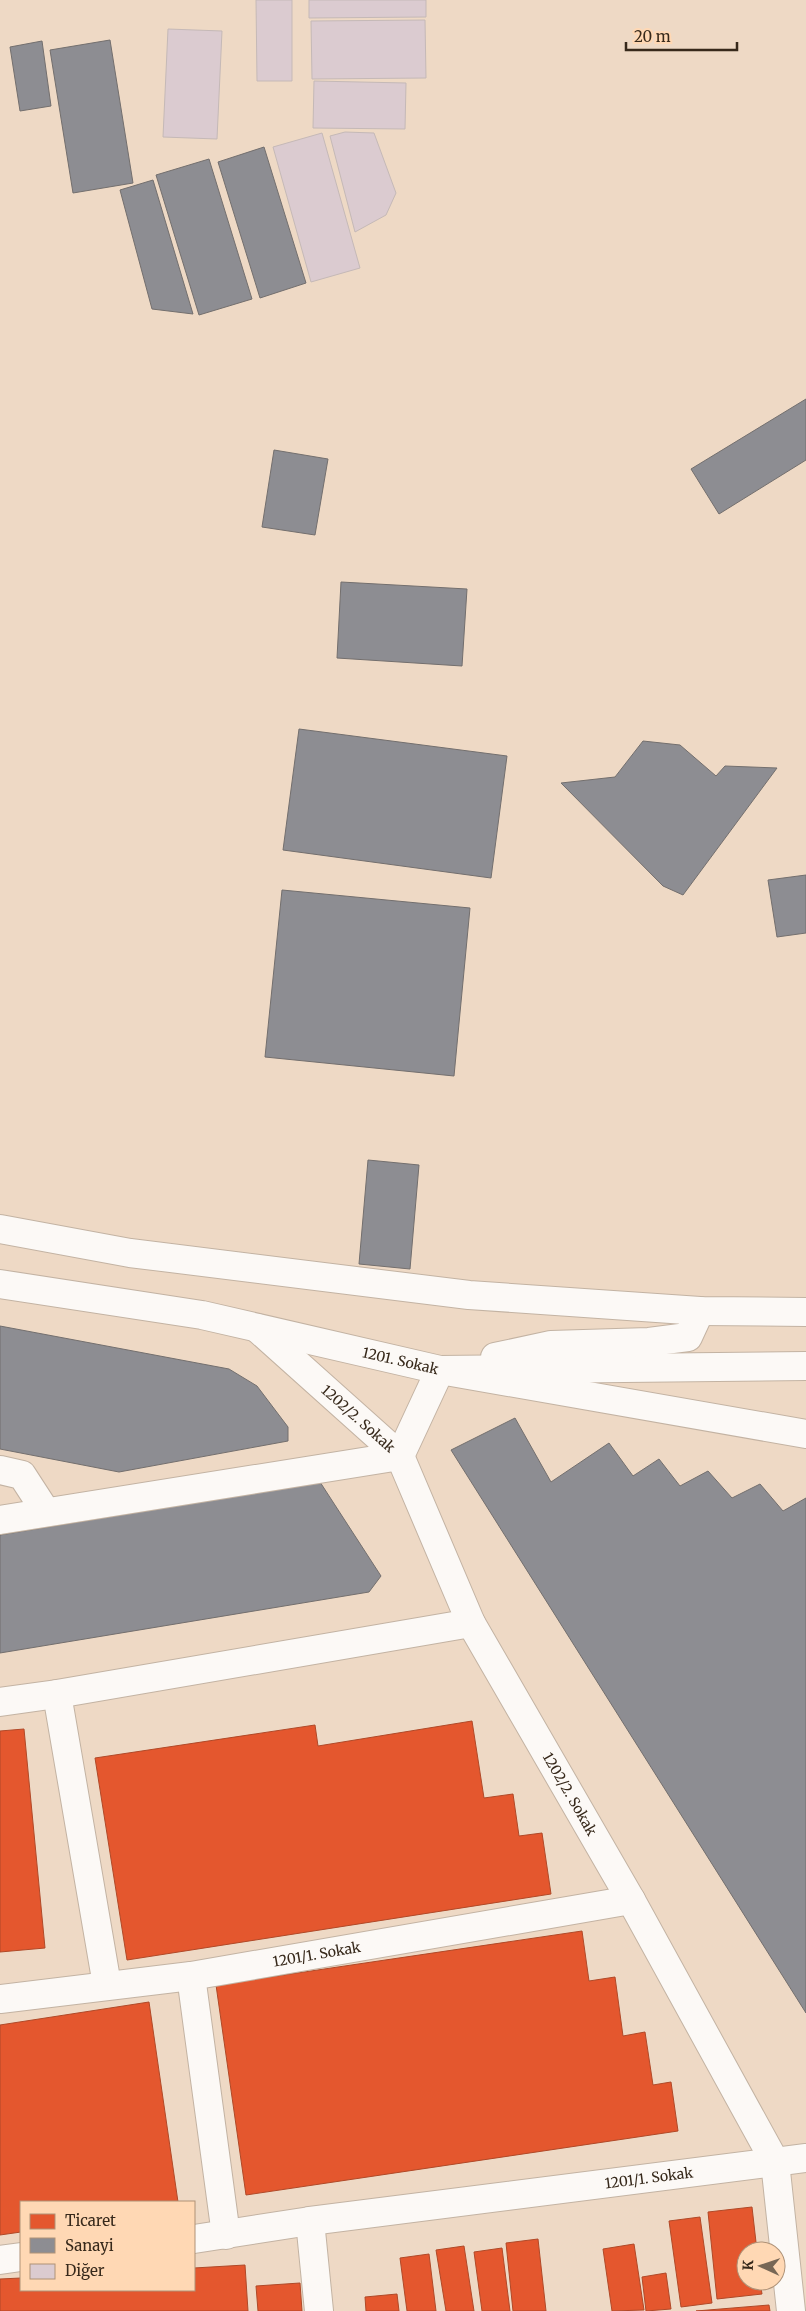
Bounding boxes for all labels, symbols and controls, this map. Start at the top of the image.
scale bar [626,20,737,52]
text: 20 m [634,27,671,46]
street label: 1201. Sokak [361,1343,440,1378]
street label: 1202/2. Sokak [318,1381,399,1457]
street label: 1202/2. Sokak [539,1749,601,1839]
street label: 1201/1. Sokak [271,1938,362,1971]
street label: 1201/1. Sokak [604,2163,694,2192]
legend [20,2201,195,2291]
text: Ticaret [65,2211,116,2230]
text: Sanayi [65,2236,114,2255]
north arrow [736,2241,786,2291]
text: K [739,2259,757,2271]
text: Diğer [65,2261,105,2280]

